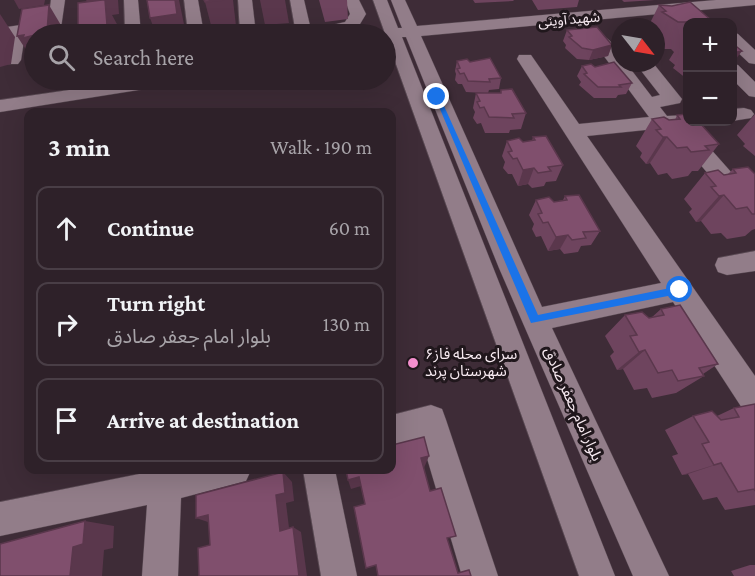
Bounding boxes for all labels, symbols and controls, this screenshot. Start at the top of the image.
street label: شهید آوینی [537,8,601,31]
north arrow [611,18,665,72]
map controls [683,18,737,126]
button: + [683,18,737,72]
search box [24,24,396,90]
icon: search [45,41,78,74]
text: Search here [93,45,194,70]
button: − [683,72,737,126]
route end [423,83,449,109]
text: 3 min [48,133,110,162]
text: Walk · 190 m [270,136,372,158]
icon: ahead [50,212,83,245]
text: Continue [107,216,194,241]
text: 60 m [329,217,370,239]
route start [666,276,692,302]
text: Turn right [107,291,205,316]
icon: right [50,308,83,341]
text: 130 m [323,313,370,335]
text: بلوار امام جعفر صادق [107,325,271,347]
street label: بلوار امام جعفر صادق [538,345,605,465]
place label: سرای محله فاز۶ شهرستان پرند [425,346,518,381]
marker: سرای محله فاز۶ شهرستان پرند [406,356,420,370]
icon: arrive [50,404,83,437]
text: Arrive at destination [107,408,299,433]

